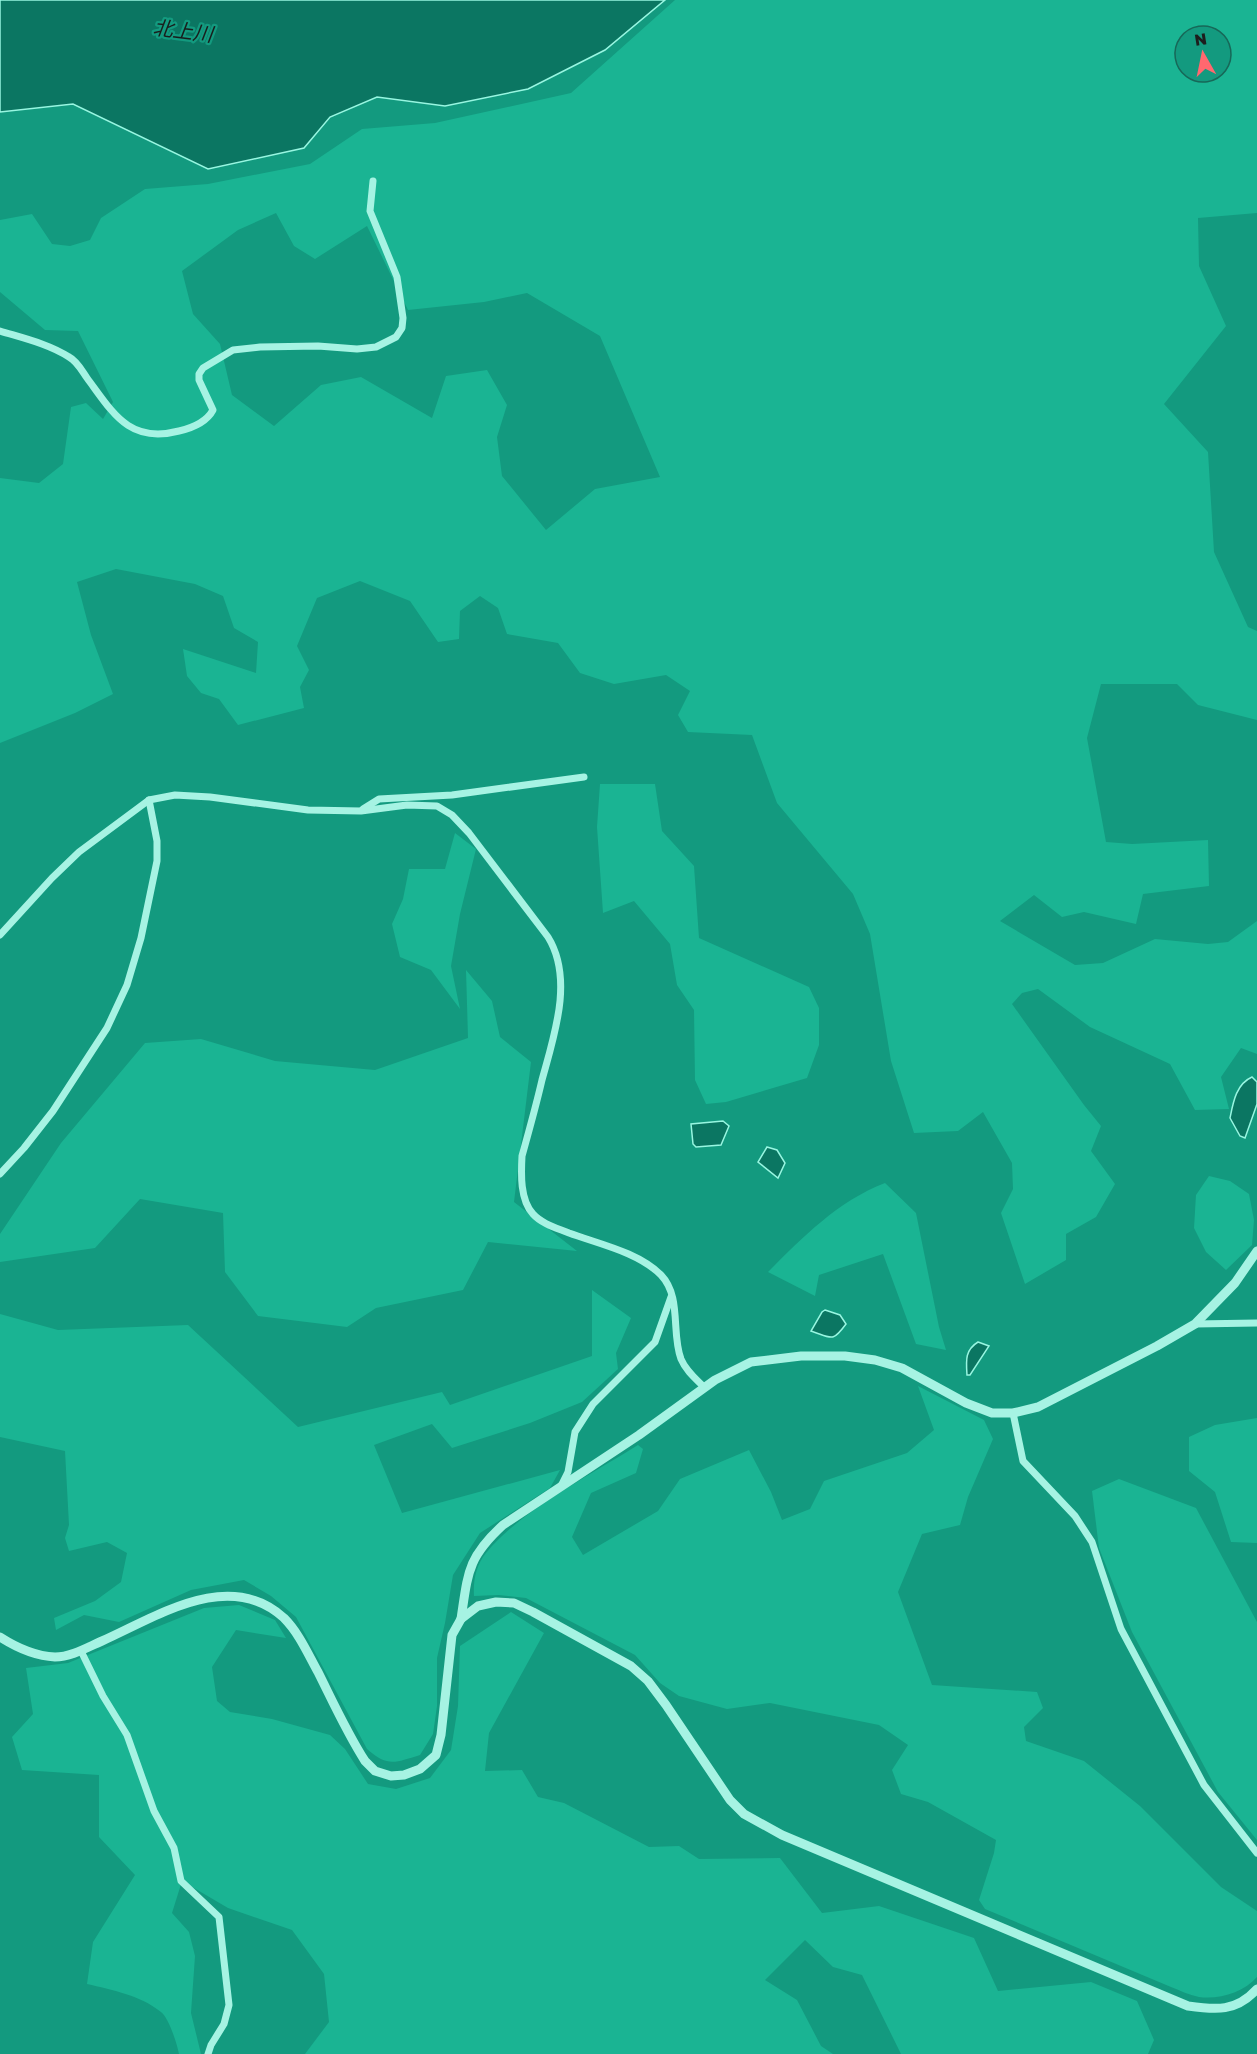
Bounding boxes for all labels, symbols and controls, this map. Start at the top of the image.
water label: 北上川 [152,14,216,46]
north arrow [1173,24,1233,84]
text: N [1193,28,1208,50]

